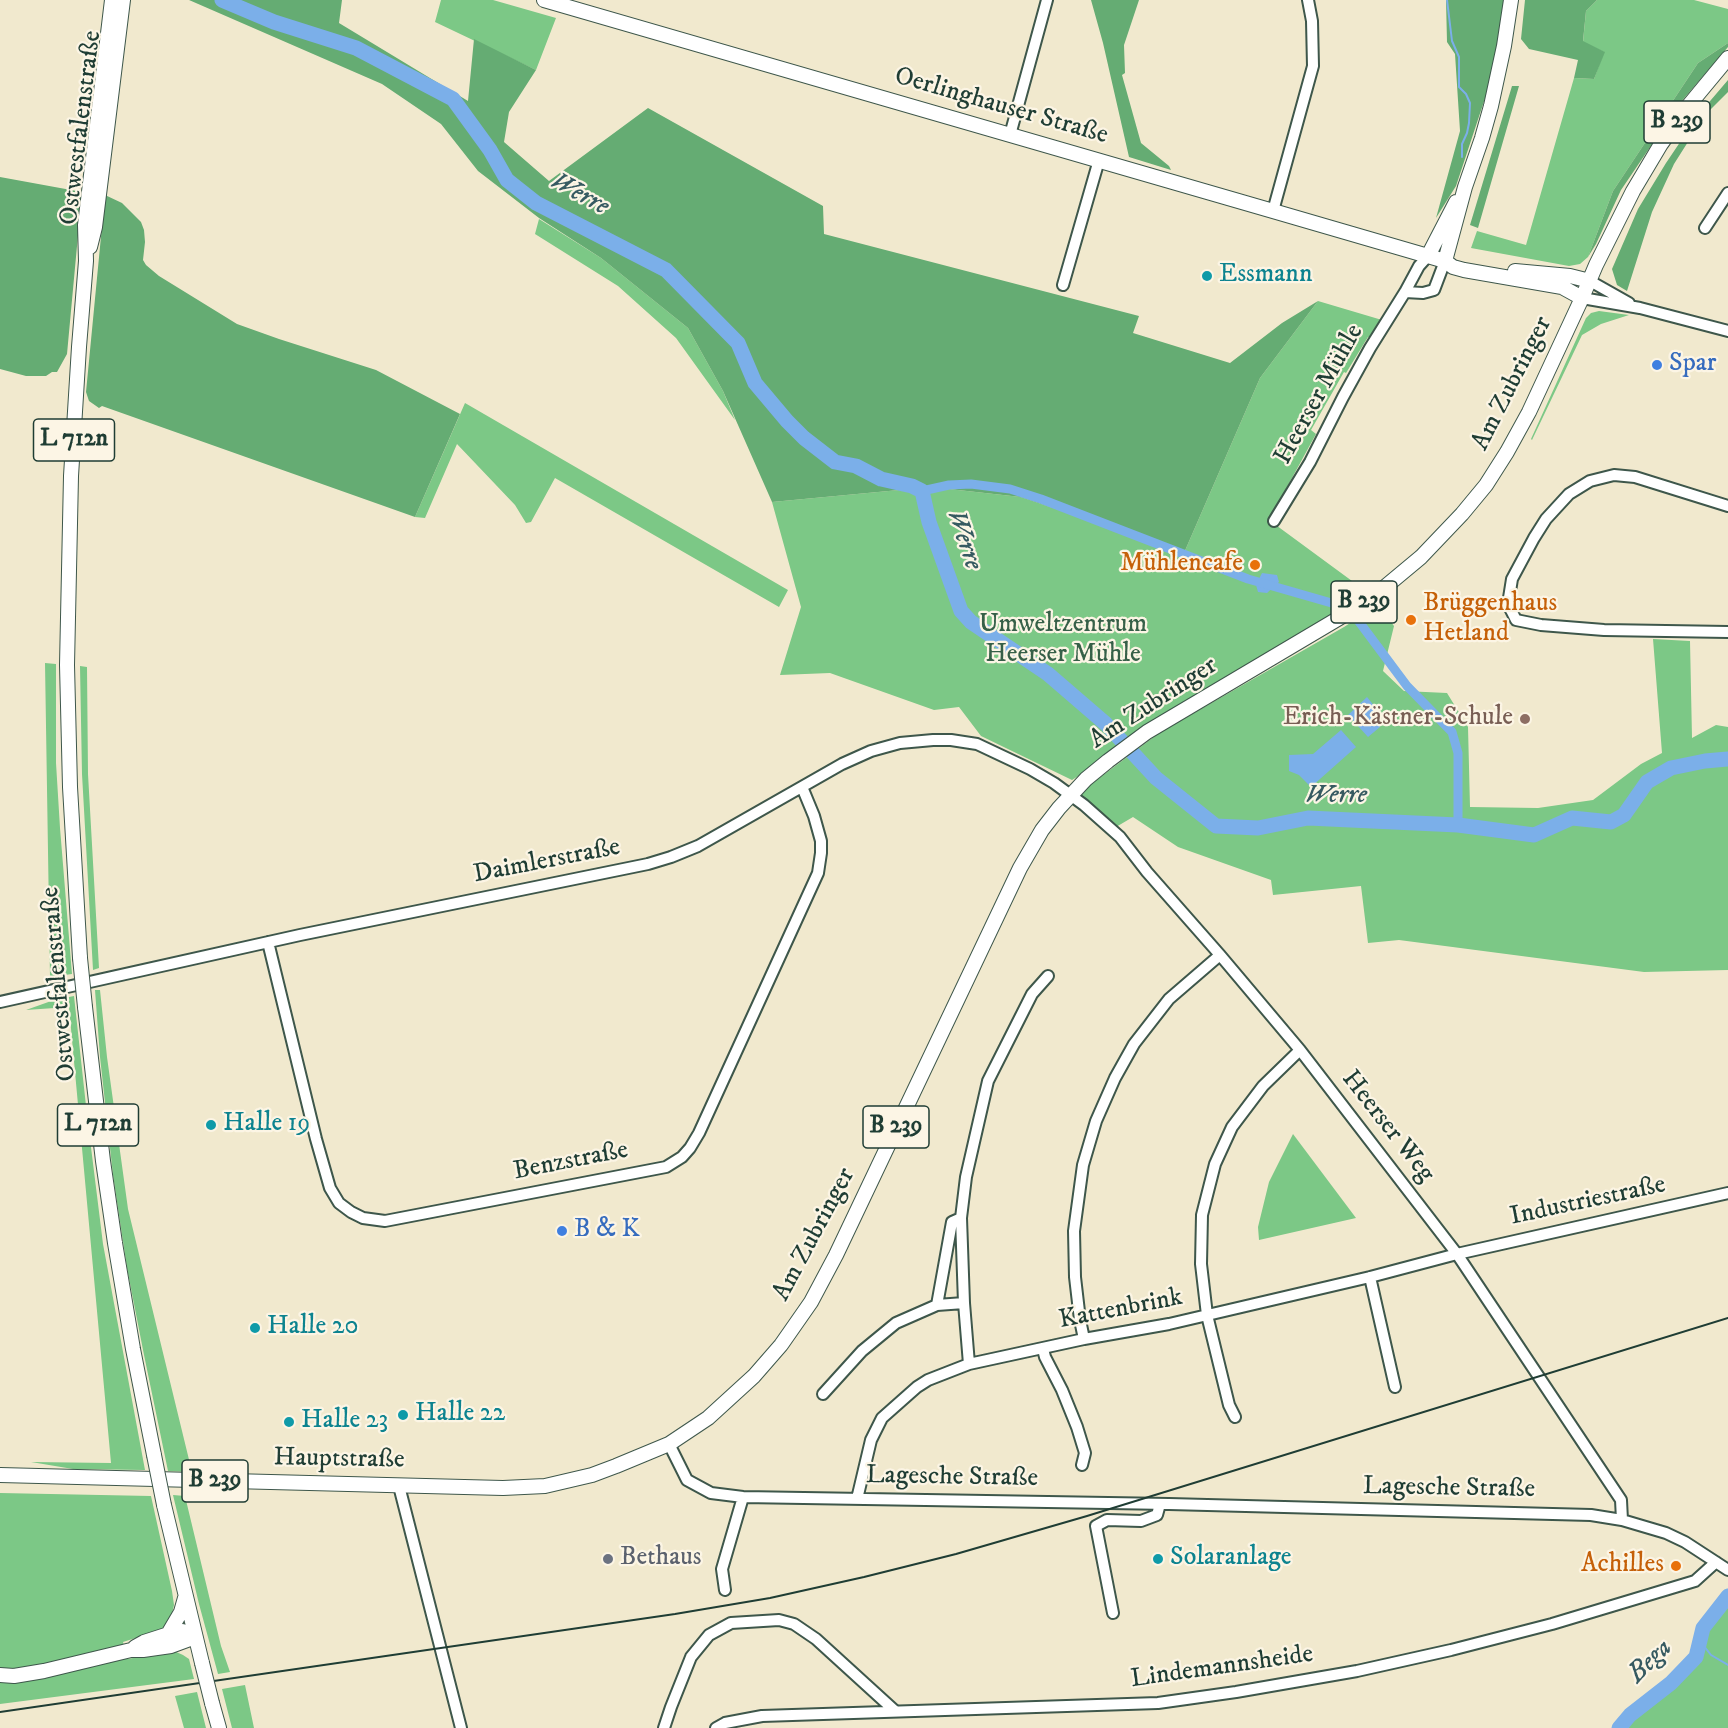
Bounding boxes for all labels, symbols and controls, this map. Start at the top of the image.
street label: Ostwestfalenstraße [55,29,109,227]
street label: Oerlinghauser Straße [891,62,1111,152]
road number: B 239 [1644,101,1710,143]
water label: Werre [544,166,614,224]
place label: Essmann [1219,260,1313,292]
marker: Essmann [1200,269,1214,283]
street label: Am Zubringer [1466,312,1560,456]
street label: Heerser Mühle [1269,319,1371,471]
place label: Spar [1669,349,1716,381]
marker: Spar [1650,358,1664,372]
road number: L 712n [34,419,115,461]
water label: Werre [938,506,988,574]
place label: Mühlencafe [1120,549,1243,581]
marker: Mühlencafe [1248,558,1262,572]
road number: B 239 [1331,581,1397,623]
place label: Brüggenhaus Hetland [1423,589,1557,650]
park label: Umweltzentrum Heerser Mühle [979,610,1147,672]
marker: Brüggenhaus Hetland [1404,613,1418,627]
street label: Am Zubringer [1084,651,1224,757]
place label: Erich-Kästner-Schule [1283,703,1513,735]
marker: Erich-Kästner-Schule [1518,712,1532,726]
water label: Werre [1305,780,1367,812]
street label: Daimlerstraße [471,832,623,892]
street label: Ostwestfalenstraße [36,885,84,1083]
street label: Heerser Weg [1334,1065,1440,1189]
road number: L 712n [57,1104,138,1146]
road number: B 239 [863,1106,929,1148]
place label: Halle 19 [223,1109,310,1141]
marker: Halle 19 [204,1118,218,1132]
street label: Benzstraße [511,1136,631,1188]
street label: Am Zubringer [767,1163,863,1307]
street label: Industriestraße [1507,1170,1669,1234]
place label: B & K [574,1215,640,1247]
marker: B & K [555,1224,569,1238]
street label: Kattenbrink [1057,1283,1185,1337]
place label: Halle 20 [267,1312,359,1344]
marker: Halle 20 [248,1321,262,1335]
place label: Halle 22 [415,1399,505,1431]
place label: Halle 23 [301,1406,388,1438]
marker: Halle 22 [396,1408,410,1422]
marker: Halle 23 [282,1415,296,1429]
street label: Hauptstraße [273,1443,405,1477]
road number: B 239 [182,1460,248,1502]
street label: Lagesche Straße [866,1461,1038,1495]
street label: Lagesche Straße [1363,1472,1535,1506]
place label: Bethaus [620,1543,701,1575]
place label: Solaranlage [1170,1543,1292,1575]
place label: Achilles [1581,1550,1664,1582]
marker: Bethaus [601,1552,615,1566]
marker: Solaranlage [1151,1552,1165,1566]
marker: Achilles [1669,1559,1683,1573]
water label: Bega [1622,1633,1680,1691]
street label: Lindemannsheide [1129,1640,1315,1696]

